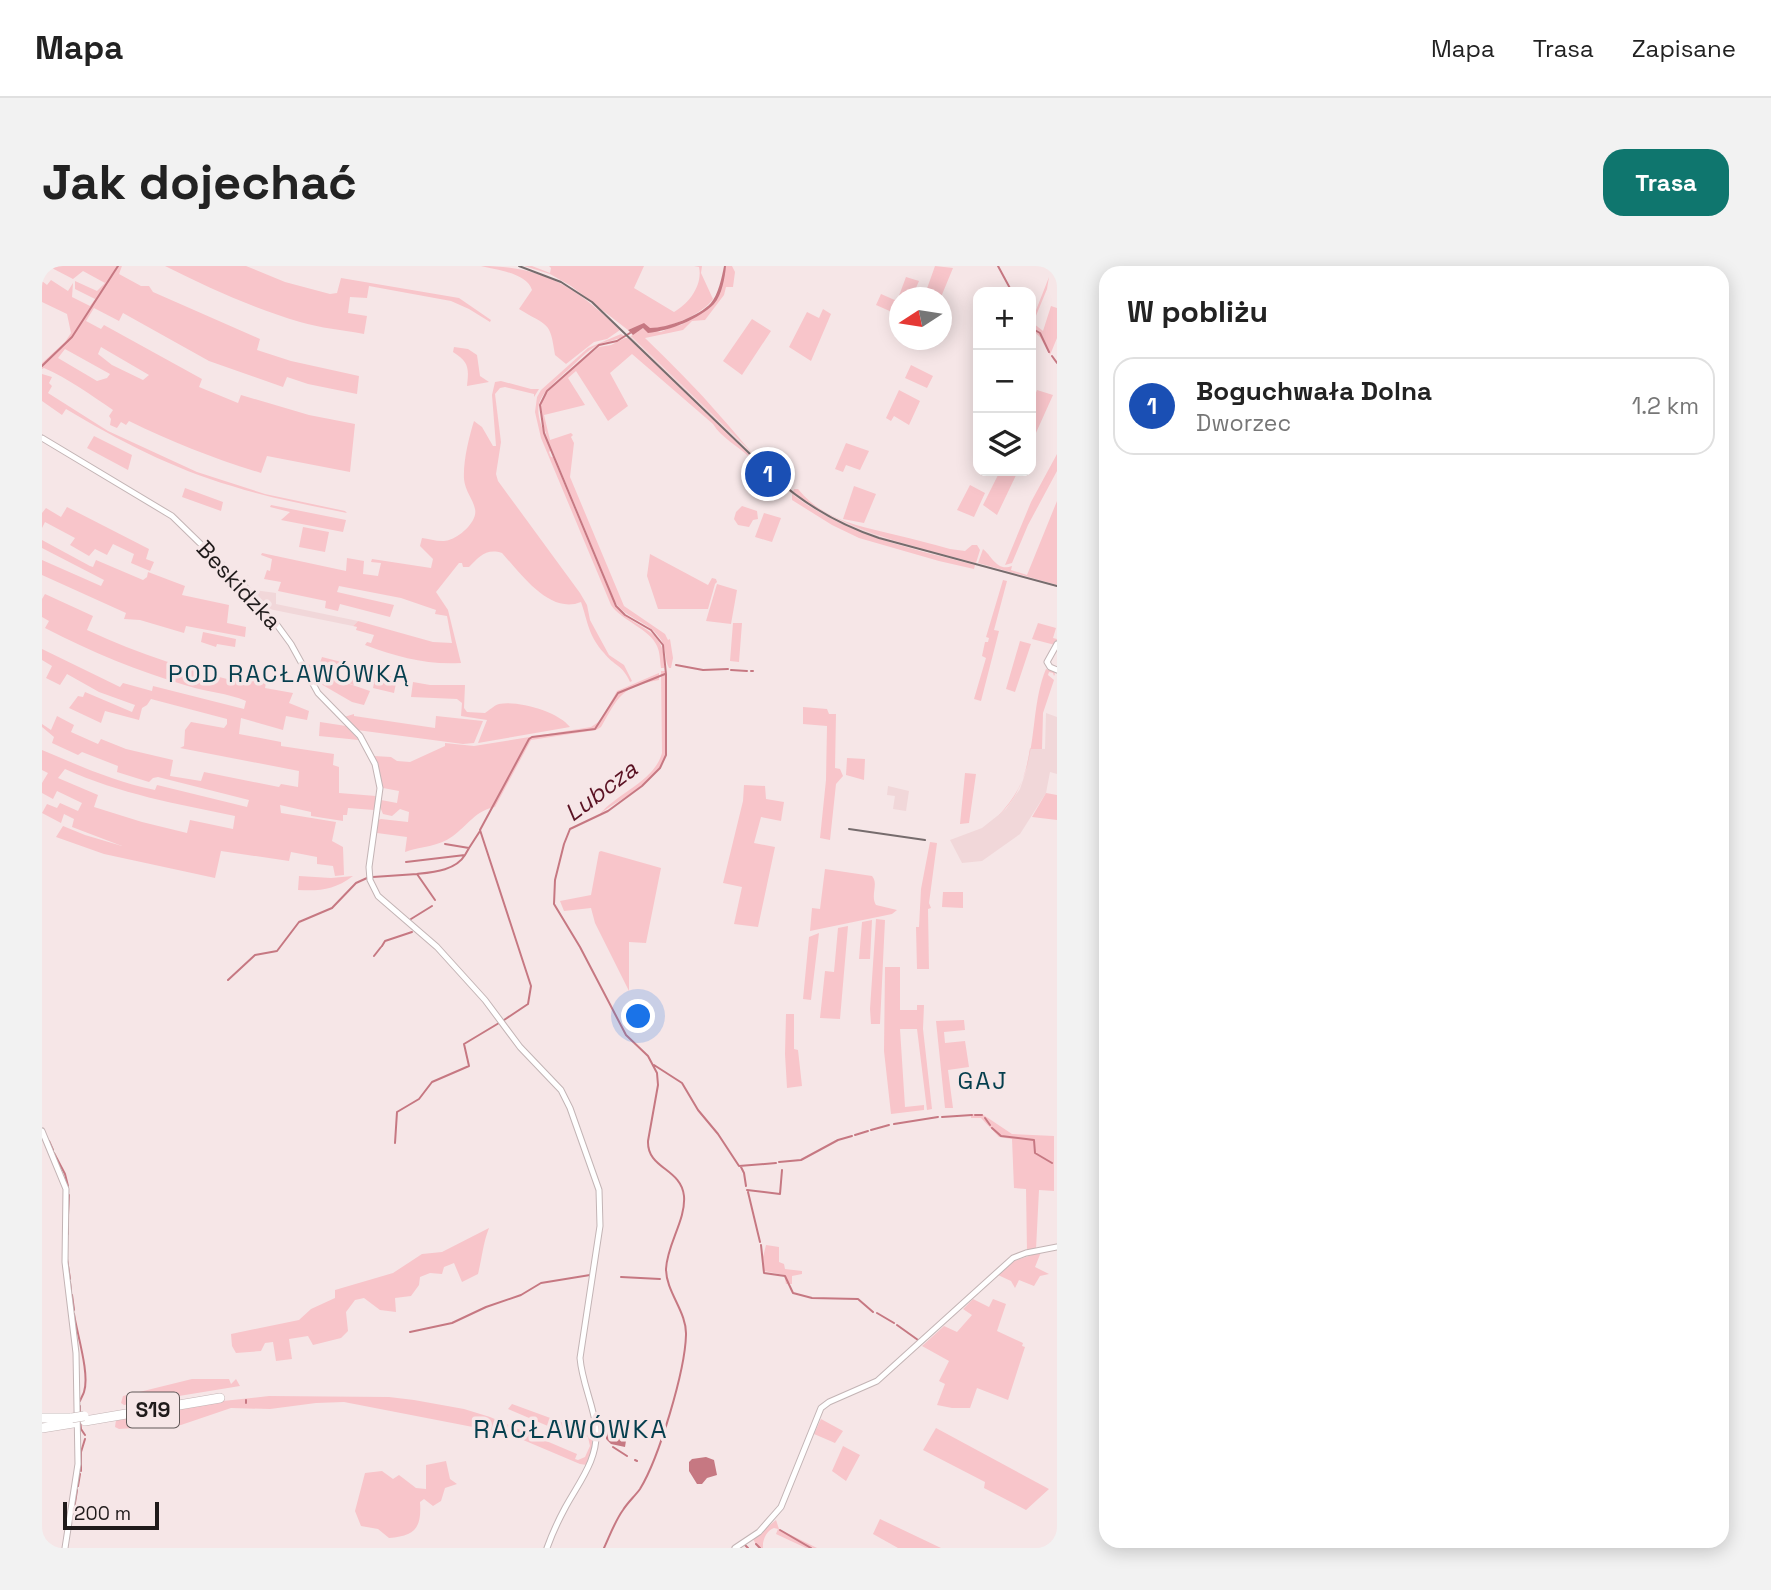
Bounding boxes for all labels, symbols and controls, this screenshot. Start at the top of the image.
text: Mapa [35,27,123,69]
text: Mapa [1431,33,1495,64]
text: Trasa [1533,33,1594,64]
text: Zapisane [1632,33,1736,64]
button: Trasa [1603,149,1729,216]
text: Jak dojechać [42,151,357,213]
north arrow [889,287,952,350]
map controls [973,287,1036,476]
button: + [973,287,1036,350]
text: W pobliżu [1127,292,1268,331]
button: − [973,350,1036,413]
text: Boguchwała Dolna [1196,374,1432,408]
text: 1 [1147,391,1157,421]
text: 1.2 km [1632,391,1699,421]
text: Dworzec [1196,408,1291,438]
button: layers [973,413,1036,476]
pin: 1 [745,448,791,500]
street label: Beskidzka [190,534,288,636]
district label: POD RACŁAWÓWKĄ [168,658,410,689]
water label: Lubcza [558,753,643,828]
your location [621,999,655,1033]
district label: GAJ [957,1065,1009,1096]
road number: S19 [127,1392,179,1428]
district label: RACŁAWÓWKA [473,1412,669,1446]
scale bar [63,1499,159,1531]
text: 200 m [74,1501,131,1526]

